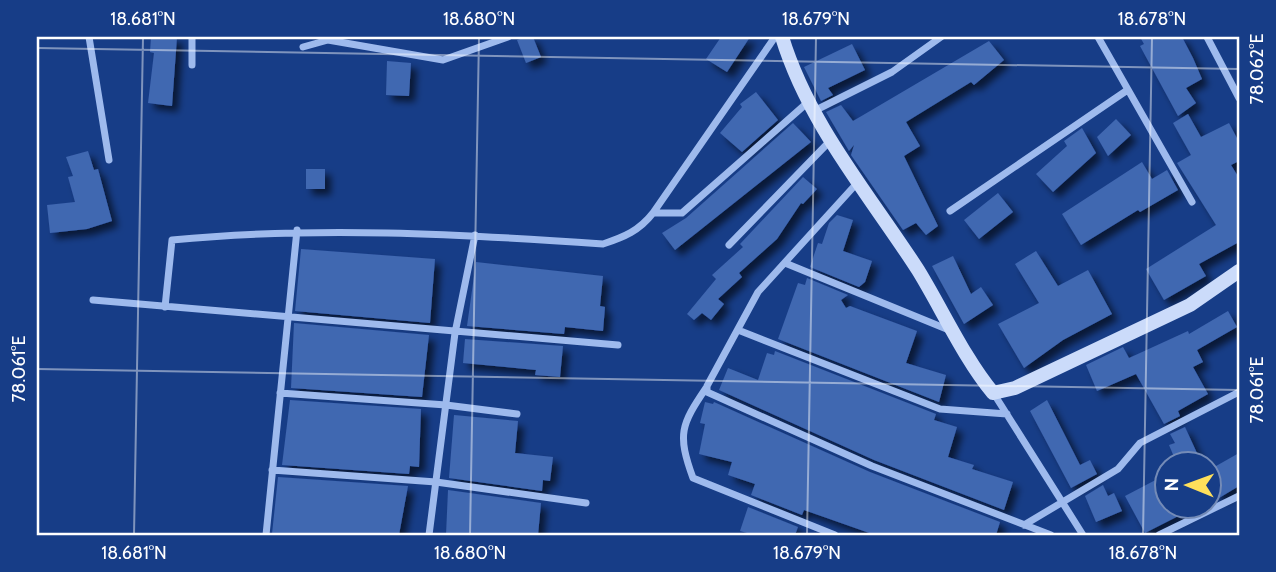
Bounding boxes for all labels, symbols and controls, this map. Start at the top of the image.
text: 18.681°N [110,8,176,30]
text: 18.680°N [443,8,515,30]
text: 18.679°N [782,8,850,30]
text: 18.678°N [1118,8,1186,30]
text: 78.062°E [1246,34,1268,104]
text: 78.061°E [8,335,30,403]
text: 78.061°E [1246,356,1268,424]
north arrow [1154,449,1224,520]
text: N [1160,478,1183,492]
text: 18.681°N [101,542,167,564]
text: 18.680°N [434,542,506,564]
text: 18.679°N [773,542,841,564]
text: 18.678°N [1109,542,1177,564]

